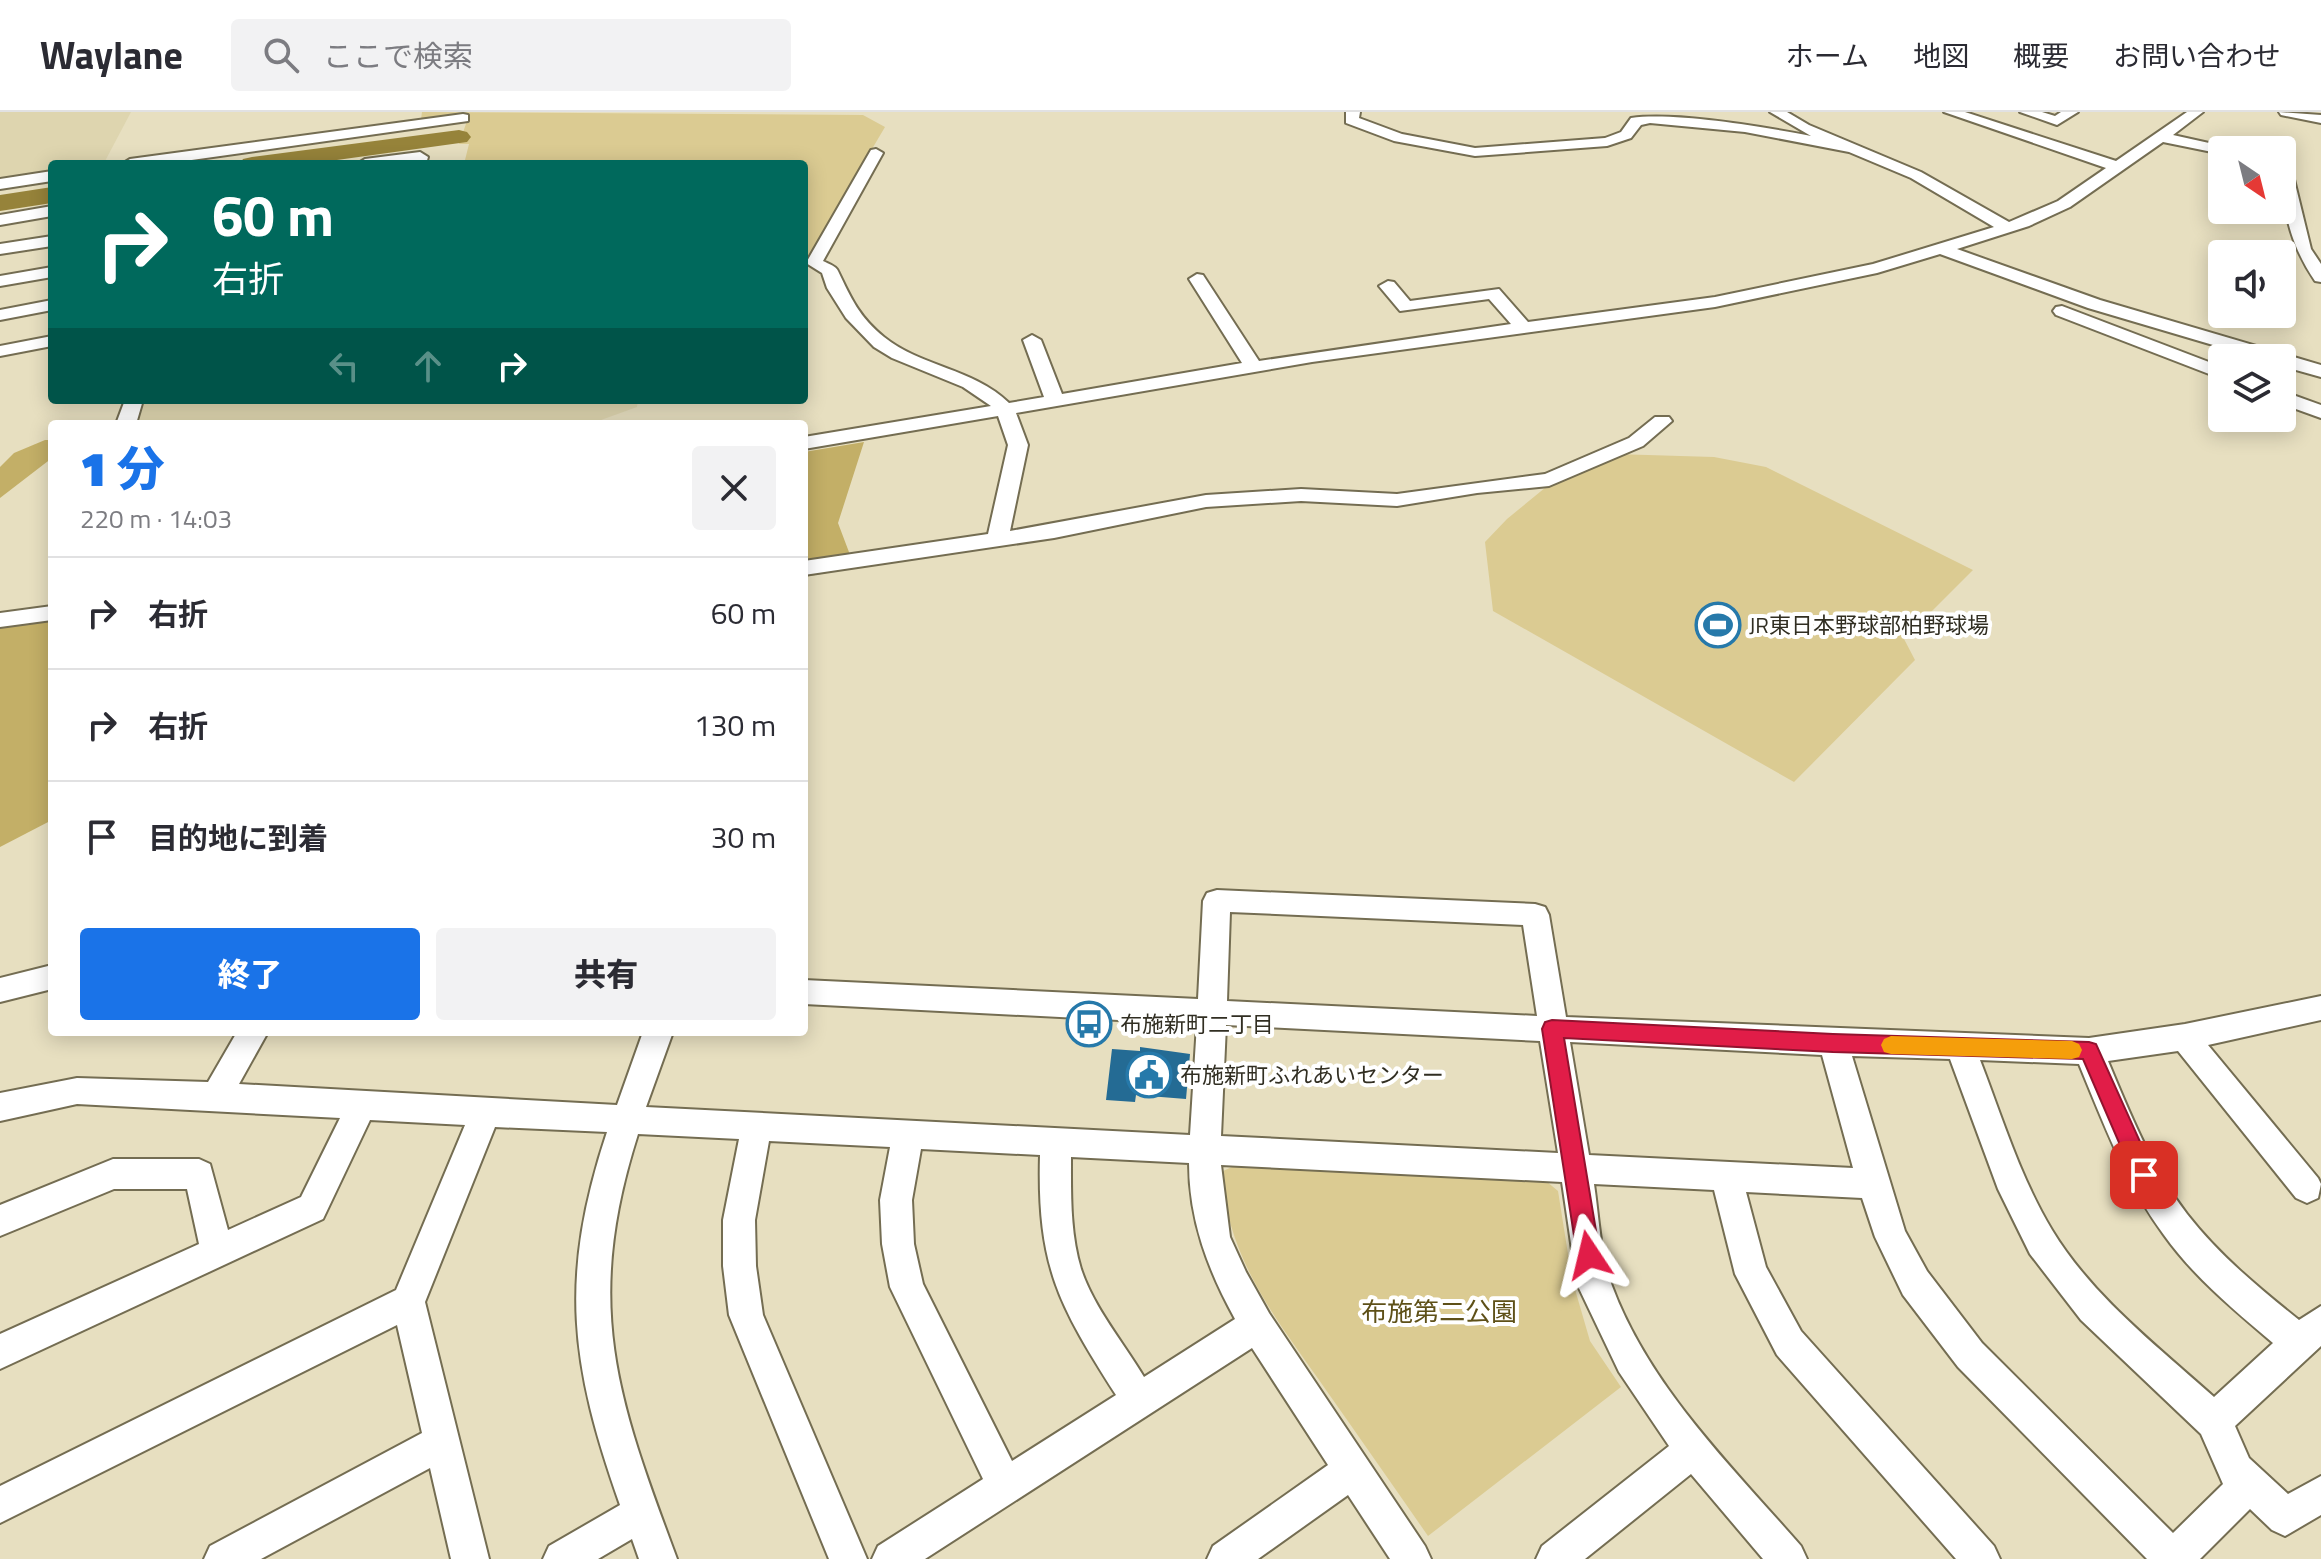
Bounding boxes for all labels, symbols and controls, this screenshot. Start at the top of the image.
search box [231,19,791,91]
text: Waylane [40,26,183,84]
icon: search [259,33,303,77]
text: ここで検索 [323,33,473,79]
text: ホーム [1786,34,1869,77]
text: 地図 [1913,34,1969,77]
text: 概要 [2013,34,2069,77]
text: お問い合わせ [2113,34,2281,77]
north arrow [2208,136,2296,224]
map controls [2208,136,2296,432]
text: 60 m [212,173,334,258]
icon: right [80,192,184,296]
button: sound [2208,240,2296,328]
text: 右折 [212,251,284,306]
icon: left [322,344,366,388]
icon: ahead [406,344,450,388]
icon: right [490,344,534,388]
button: layers [2208,344,2296,432]
text: 1 分 [80,432,165,505]
button: close [692,446,776,530]
text: 220 m · 14:03 [80,499,232,538]
text: 60 m [711,590,776,636]
icon: right [80,591,124,635]
text: 右折 [148,591,208,637]
sports icon: JR東日本野球部柏野球場 [1694,601,1742,649]
place label: JR東日本野球部柏野球場 [1749,608,1989,642]
text: 130 m [694,702,776,748]
icon: right [80,703,124,747]
text: 右折 [148,703,208,749]
text: 30 m [711,814,776,860]
icon: arrive [80,815,124,859]
text: 目的地に到着 [148,815,328,861]
button: 終了 [80,928,420,1020]
button: 共有 [436,928,776,1020]
bus stop icon: 布施新町二丁目 [1065,1000,1113,1048]
place label: 布施新町二丁目 [1120,1007,1274,1041]
public building icon: 布施新町ふれあいセンター [1125,1051,1173,1099]
place label: 布施新町ふれあいセンター [1180,1058,1444,1092]
pin [2110,1141,2178,1209]
icon: arrive [2122,1153,2166,1197]
position arrow [1547,1213,1631,1297]
park label: 布施第二公園 [1361,1292,1517,1331]

